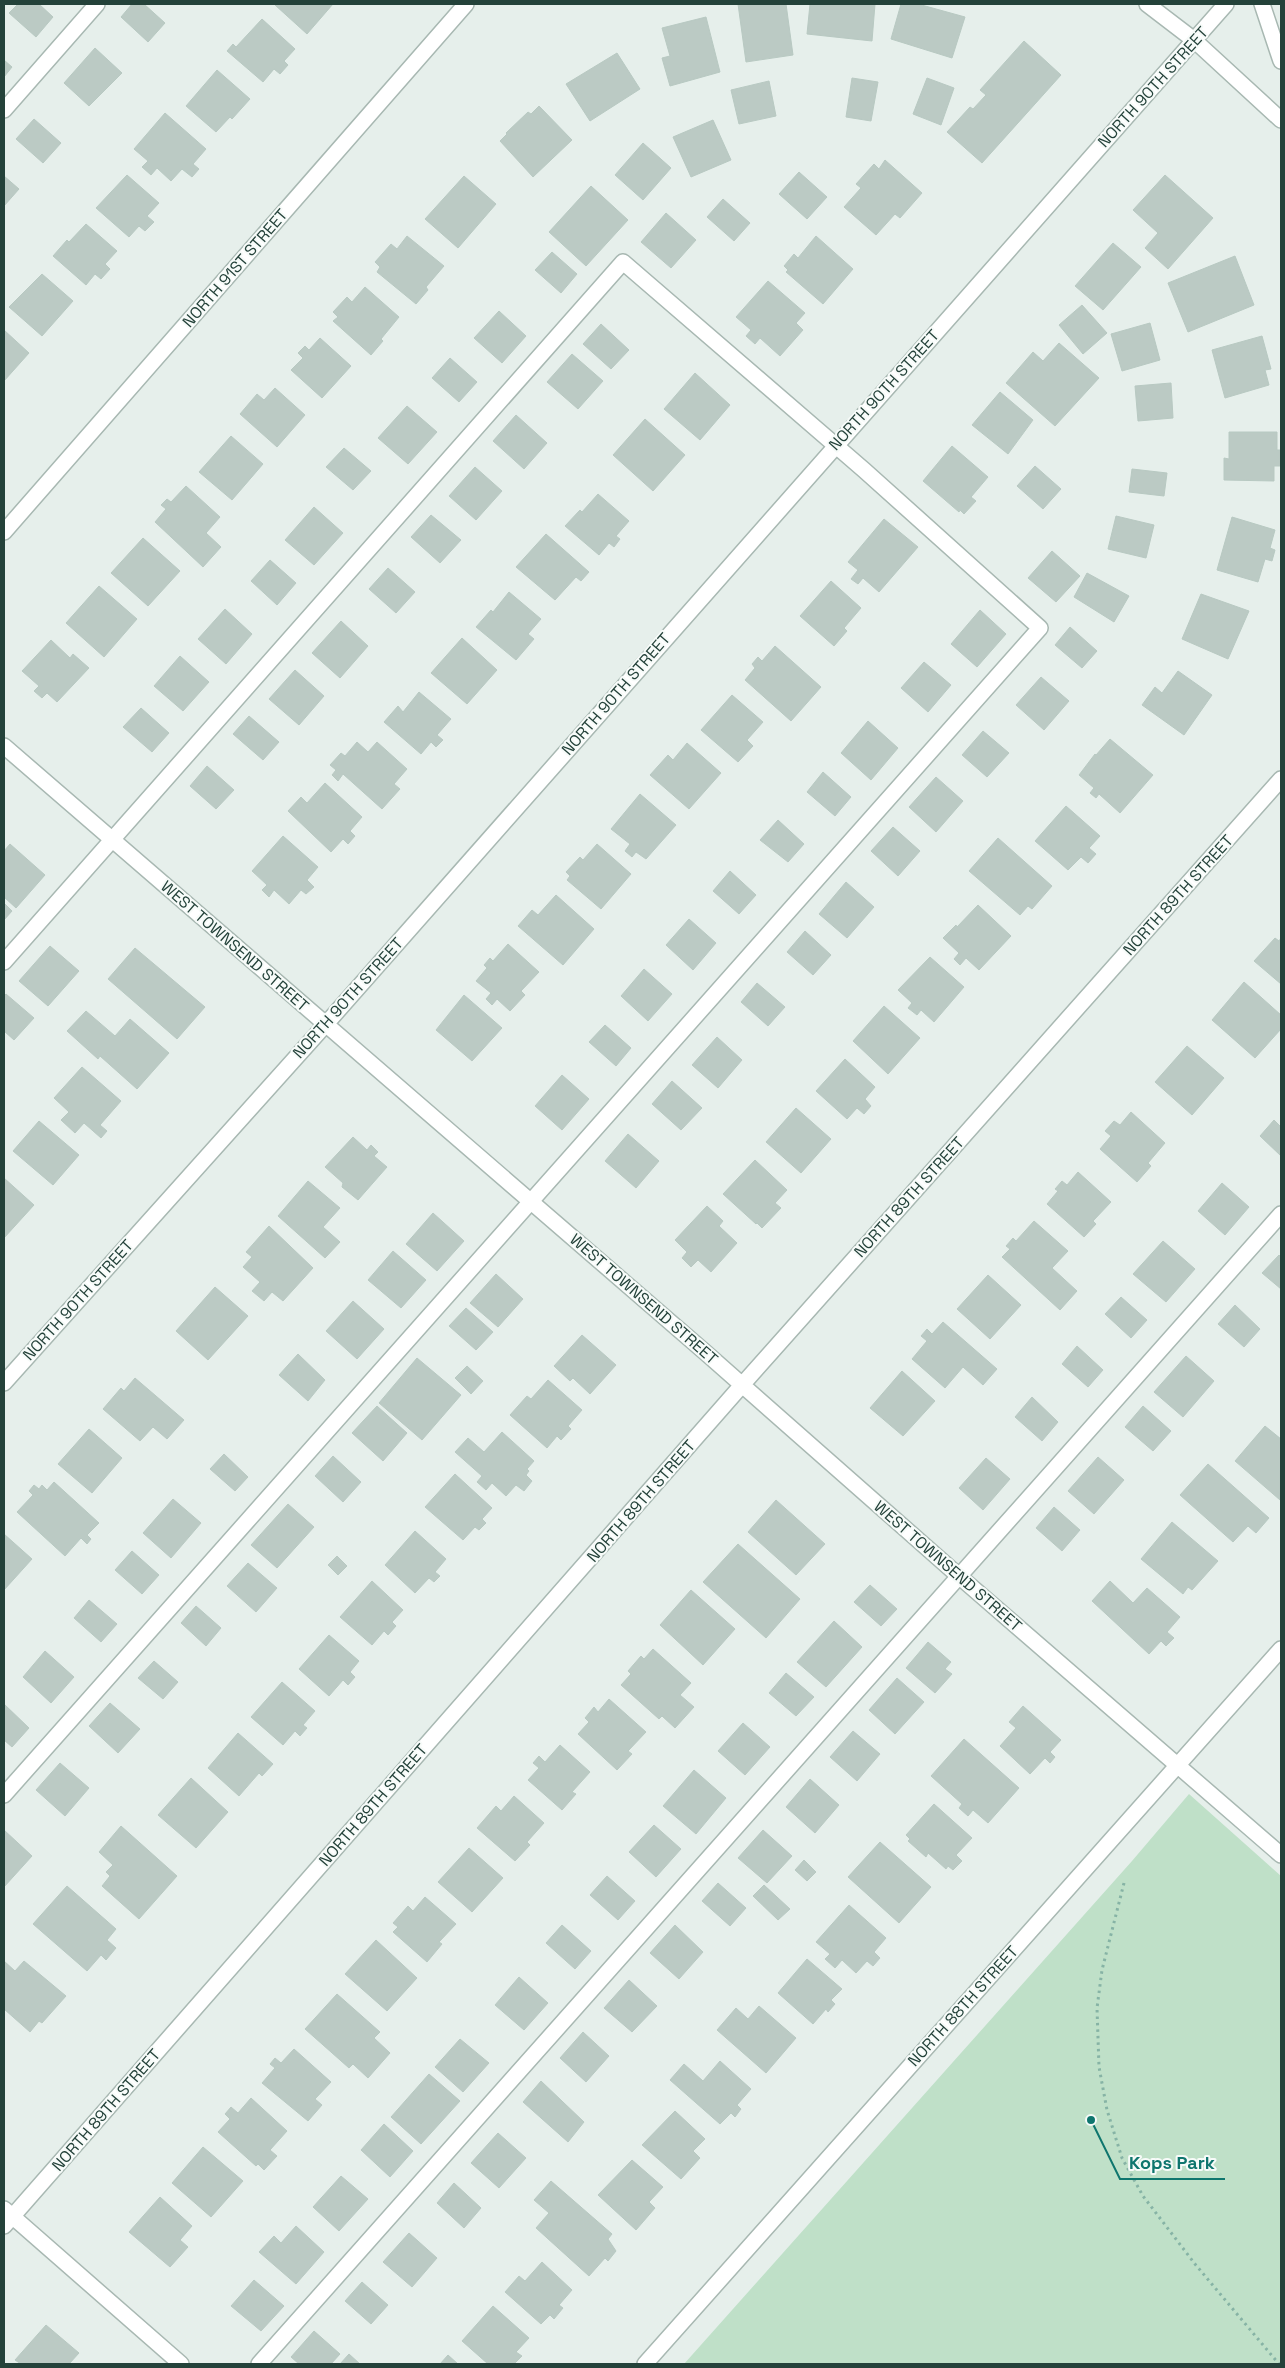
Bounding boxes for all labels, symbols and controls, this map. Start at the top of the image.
street label: NORTH 90TH STREET [1093,22,1213,152]
street label: NORTH 91ST STREET [178,204,292,332]
street label: NORTH 90TH STREET [824,325,944,455]
street label: NORTH 90TH STREET [557,628,675,760]
street label: NORTH 89TH STREET [1118,830,1238,960]
street label: WEST TOWNSEND STREET [157,876,313,1016]
street label: NORTH 90TH STREET [288,933,408,1063]
street label: NORTH 89TH STREET [849,1132,969,1262]
street label: WEST TOWNSEND STREET [566,1229,722,1369]
street label: NORTH 90TH STREET [18,1235,138,1365]
street label: NORTH 89TH STREET [582,1436,700,1566]
street label: WEST TOWNSEND STREET [870,1496,1026,1636]
street label: NORTH 89TH STREET [314,1740,432,1870]
street label: NORTH 88TH STREET [903,1941,1023,2071]
street label: NORTH 89TH STREET [47,2045,165,2175]
callout: Kops Park [1120,2146,1225,2179]
text: Kops Park [1129,2151,1215,2174]

